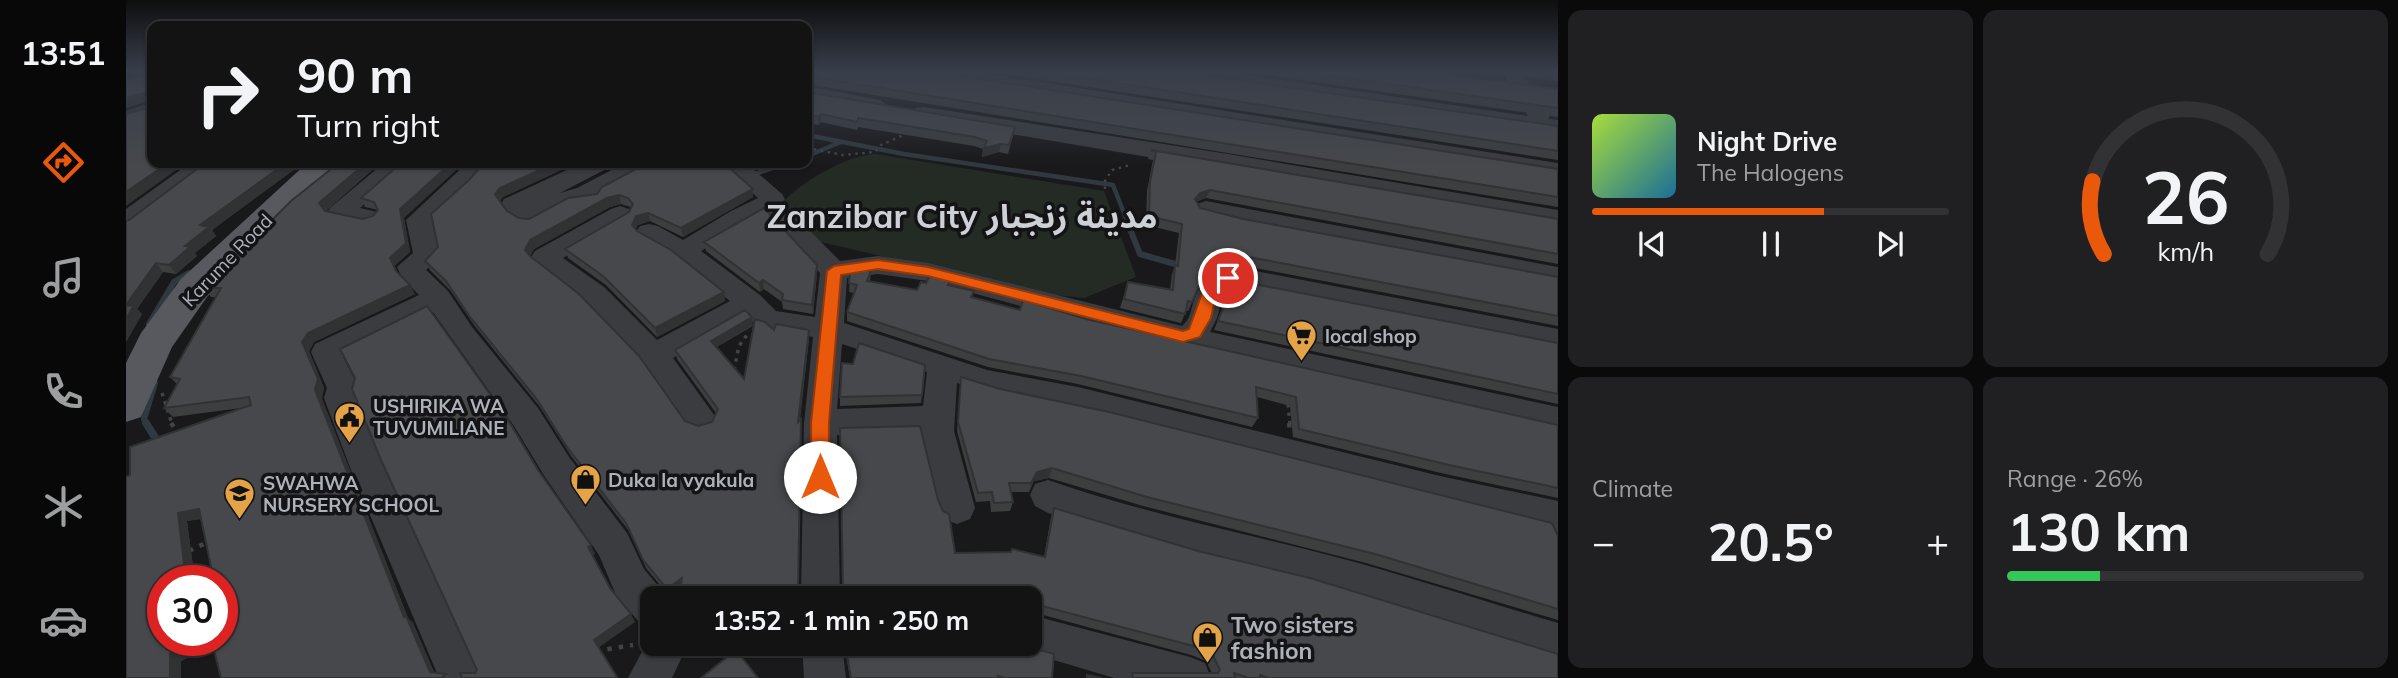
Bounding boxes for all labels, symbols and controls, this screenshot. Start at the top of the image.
text: 13:51 [21,33,105,73]
text: 90 m [297,44,413,105]
icon: right [182,49,273,140]
text: Turn right [297,105,440,145]
text: Night Drive [1697,125,1837,158]
icon: directions [39,138,88,187]
text: 26 [2142,152,2229,243]
text: The Halogens [1697,158,1844,187]
district label: Zanzibar City مدينة زنجبار [766,195,1158,236]
street label: Karume Road [177,209,277,311]
icon: previous [1633,225,1671,263]
icon: pause [1752,225,1790,263]
icon: next [1871,225,1909,263]
text: km/h [2157,236,2214,267]
pin [1198,248,1258,308]
icon: music [39,253,88,302]
icon: arrive [1209,259,1247,297]
supermarket icon: local shop [1285,319,1319,363]
place label: local shop [1325,324,1417,348]
icon: phone [39,367,88,416]
place label: USHIRIKA WA TUVUMILIANE [373,394,505,440]
public building icon: USHIRIKA WA TUVUMILIANE [333,400,367,444]
position arrow [783,440,857,514]
shop icon: Duka la vyakula [568,463,602,507]
text: Range · 26% [2007,464,2143,493]
place label: Duka la vyakula [608,468,754,492]
place label: SWAHWA NURSERY SCHOOL [263,471,439,517]
text: Climate [1592,474,1673,503]
school or university icon: SWAHWA NURSERY SCHOOL [223,477,257,521]
icon: climate [39,482,88,531]
text: 130 km [2007,499,2190,564]
text: 20.5° [1707,509,1834,574]
text: − [1592,518,1615,566]
text: + [1926,518,1949,566]
speed limit sign: 30 [147,565,238,656]
icon: car [39,596,88,645]
text: 13:52 · 1 min · 250 m [713,604,969,637]
place label: Two sisters fashion [1231,610,1354,665]
shop icon: Two sisters fashion [1191,621,1225,665]

